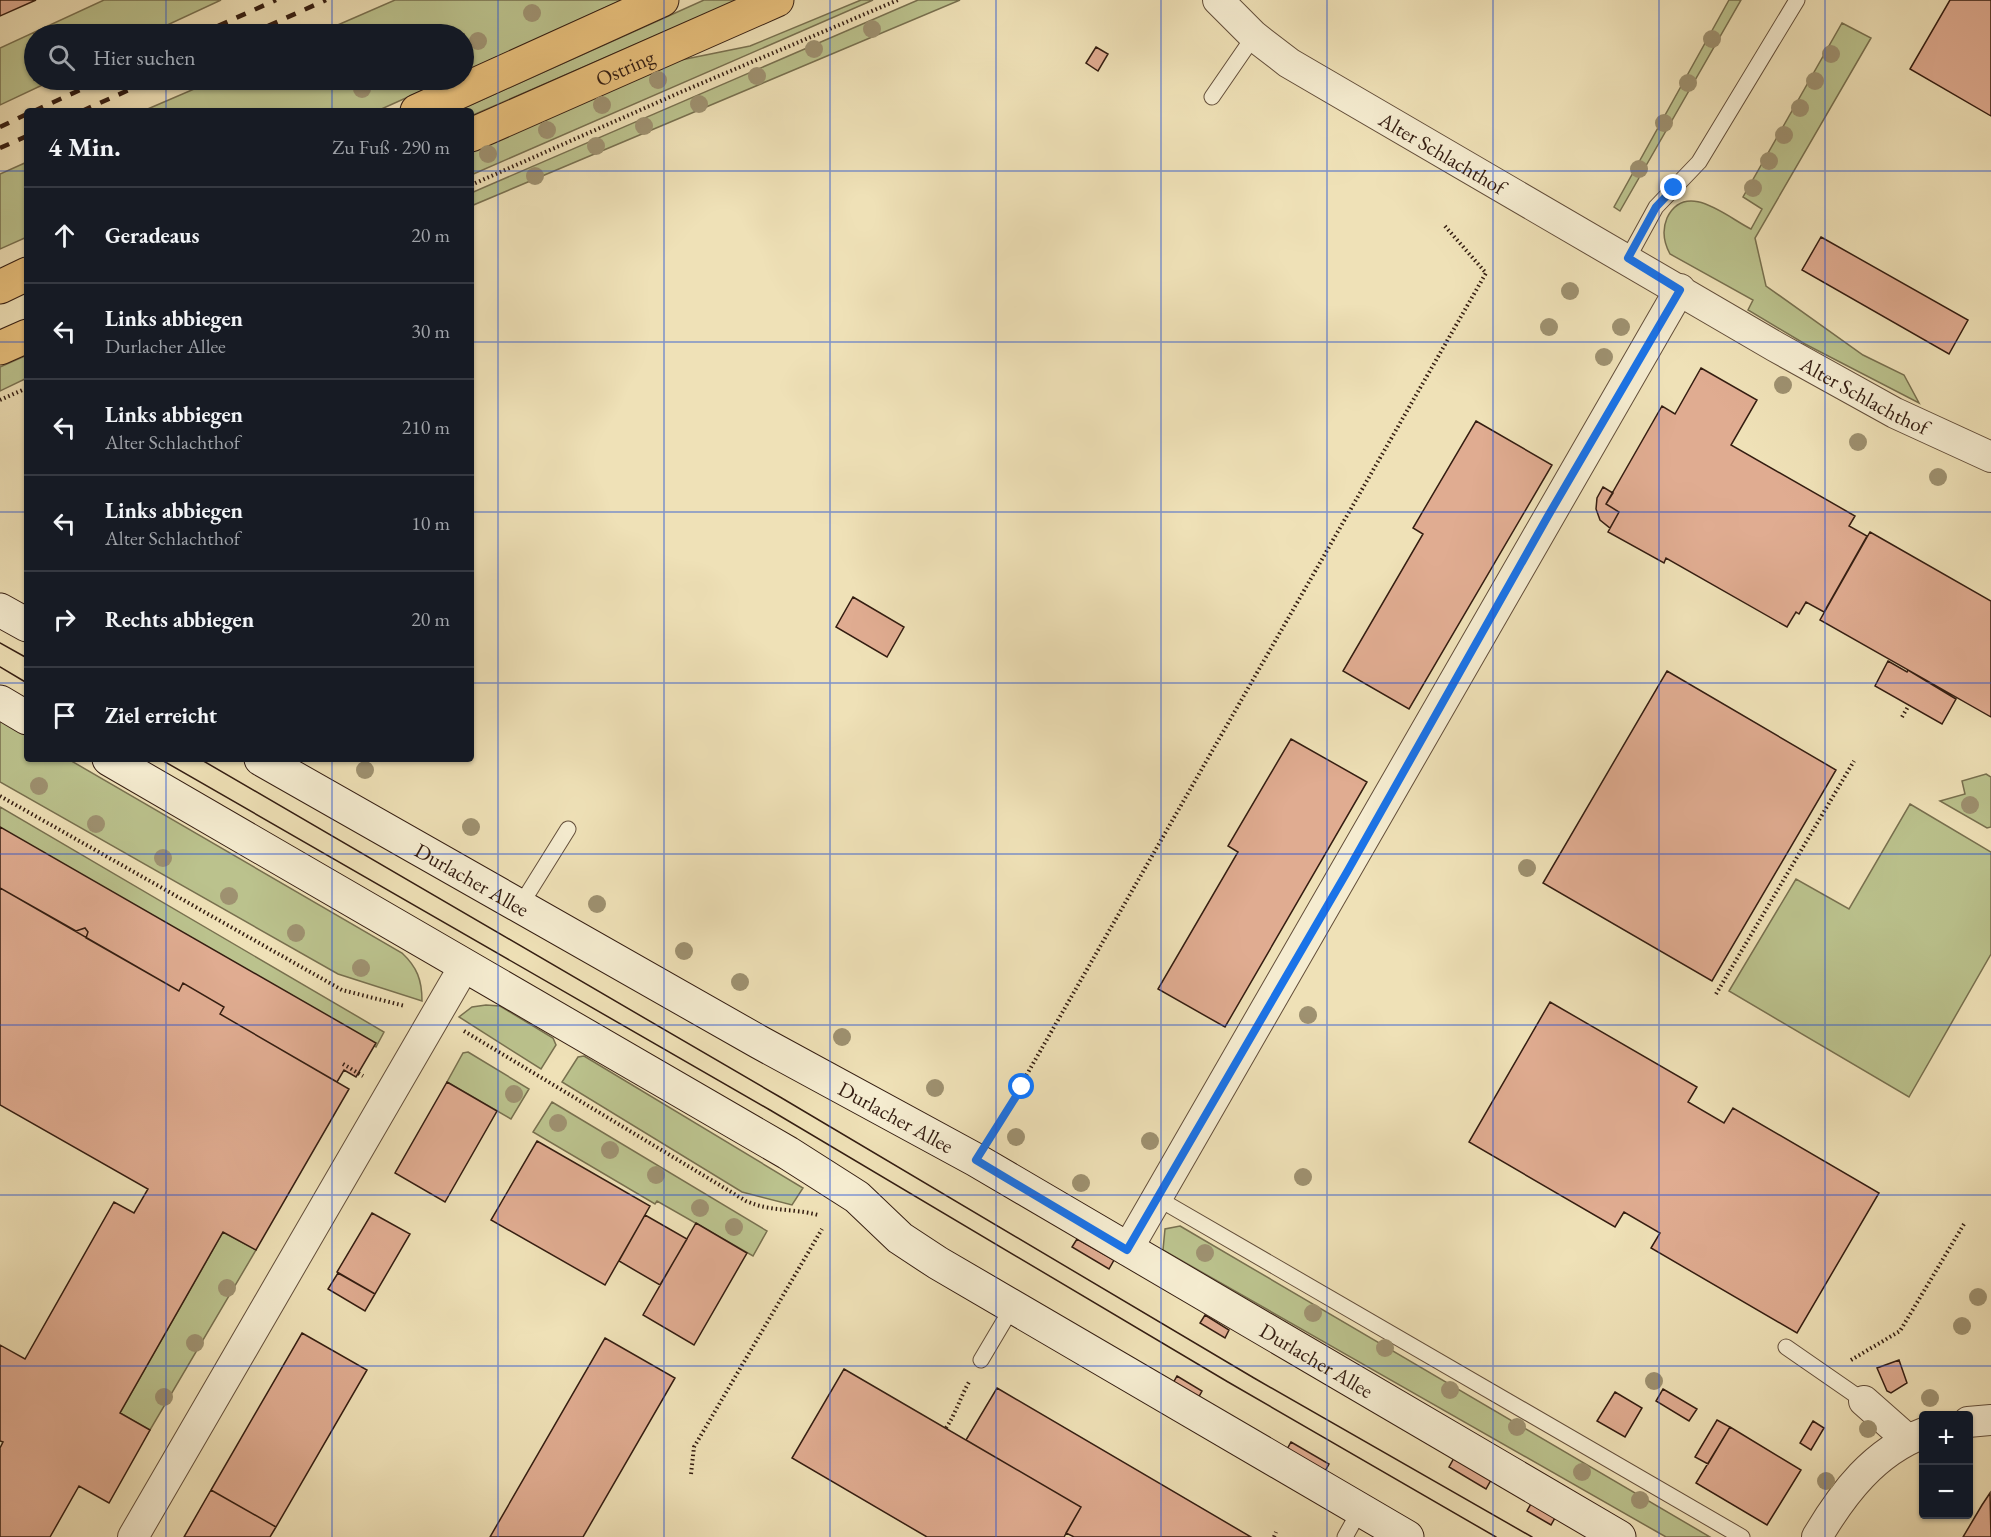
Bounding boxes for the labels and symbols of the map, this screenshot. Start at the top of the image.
street label: Ostring [591,42,659,92]
street label: Alter Schlachthof [1374,105,1513,201]
route end [1660,174,1686,200]
street label: Alter Schlachthof [1795,349,1936,441]
street label: Durlacher Allee [410,836,534,922]
route start [1008,1073,1034,1099]
street label: Durlacher Allee [834,1074,958,1159]
street label: Durlacher Allee [1255,1316,1379,1404]

